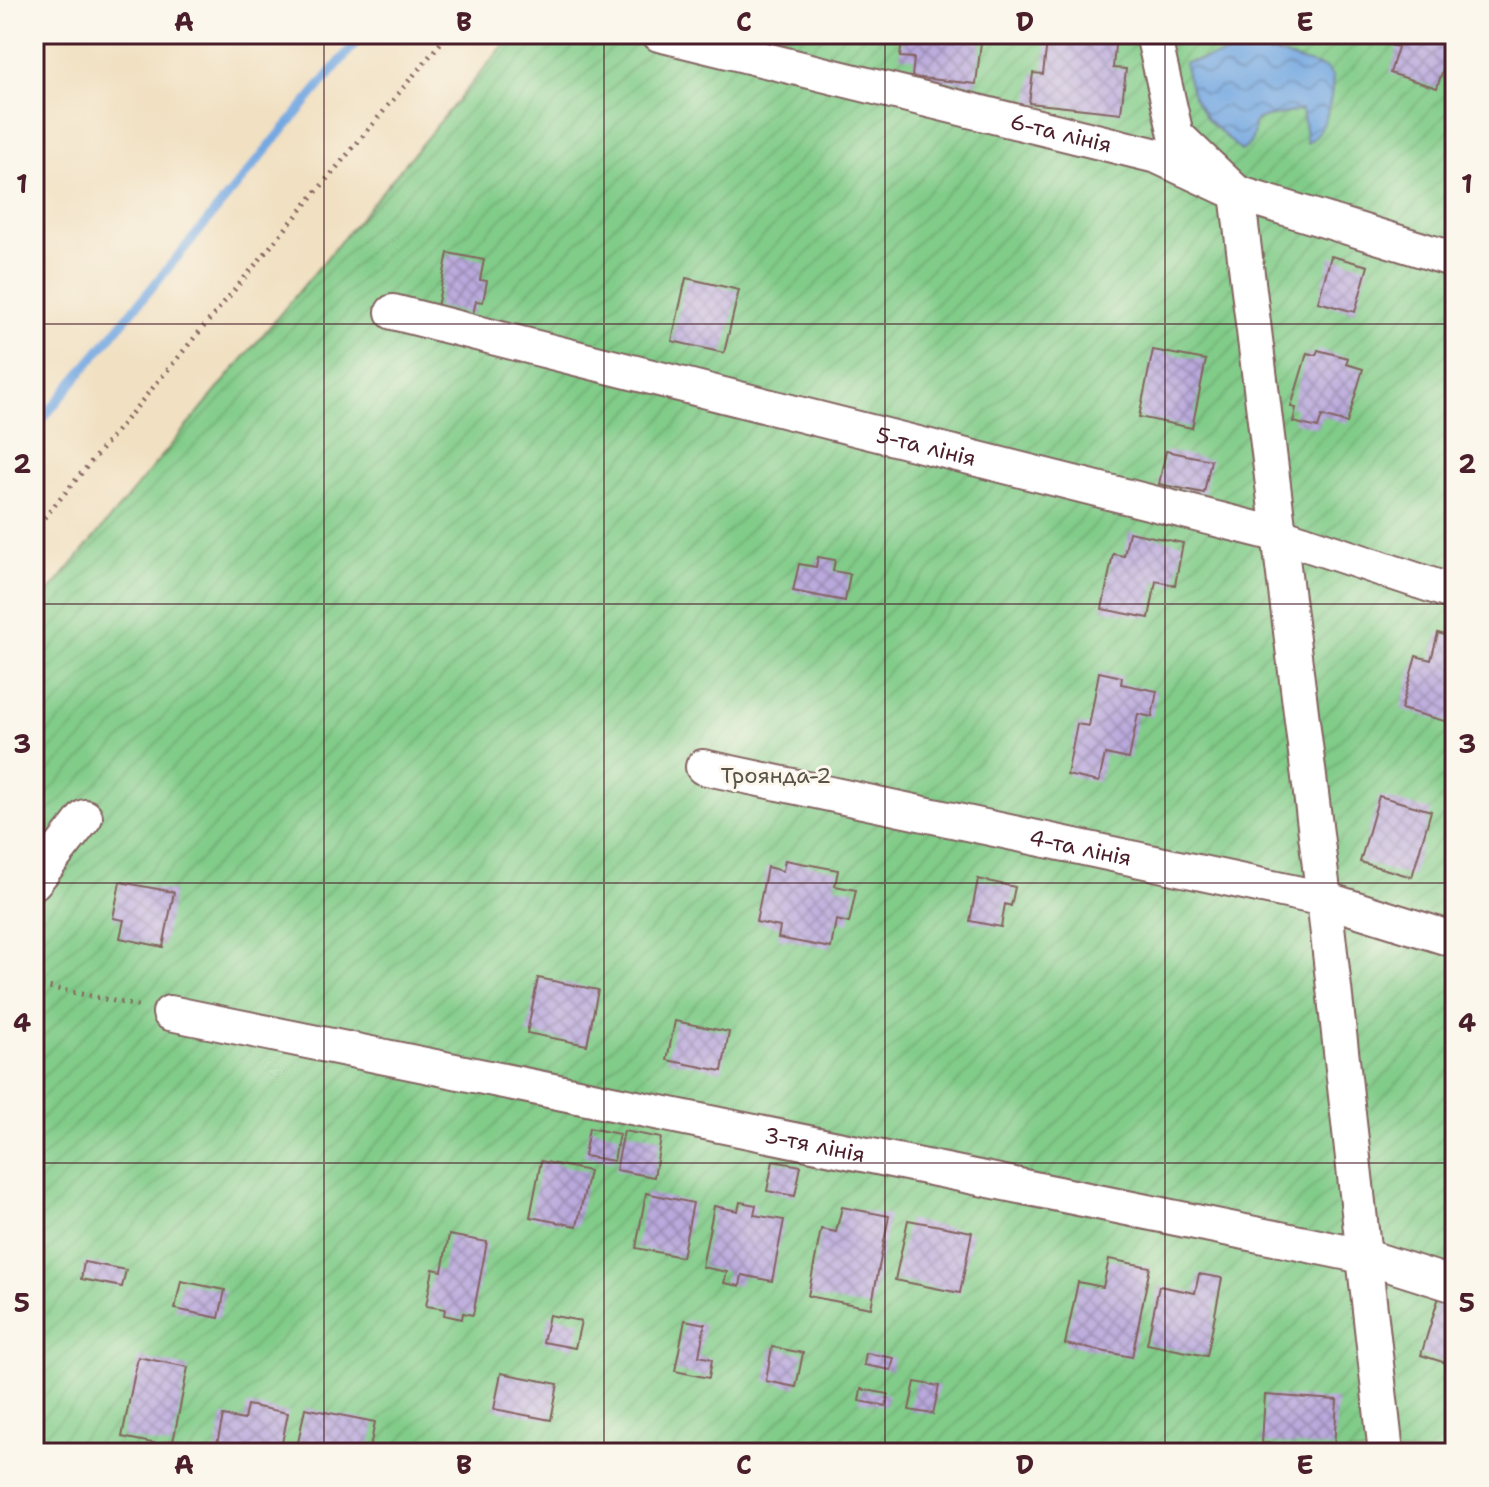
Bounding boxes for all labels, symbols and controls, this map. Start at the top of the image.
text: A [174,4,194,39]
text: B [456,4,472,39]
text: C [736,4,752,39]
text: D [1016,4,1034,39]
text: E [1296,4,1314,39]
street label: 6-та лінія [1007,106,1115,159]
text: 1 [16,166,28,201]
text: 1 [1461,166,1473,201]
street label: 5-та лінія [873,420,979,473]
text: 2 [13,446,31,481]
text: 2 [1458,446,1476,481]
text: 3 [13,726,31,761]
text: 3 [1458,726,1476,761]
park label: Троянда-2 [721,761,831,790]
street label: 4-та лінія [1027,822,1134,872]
text: 4 [13,1005,31,1040]
text: 4 [1458,1005,1476,1040]
street label: 3-тя лінія [762,1120,868,1169]
text: 5 [14,1285,30,1320]
text: 5 [1459,1285,1475,1320]
text: A [174,1447,194,1482]
text: B [456,1447,472,1482]
text: C [736,1447,752,1482]
text: D [1016,1447,1034,1482]
text: E [1296,1447,1314,1482]

